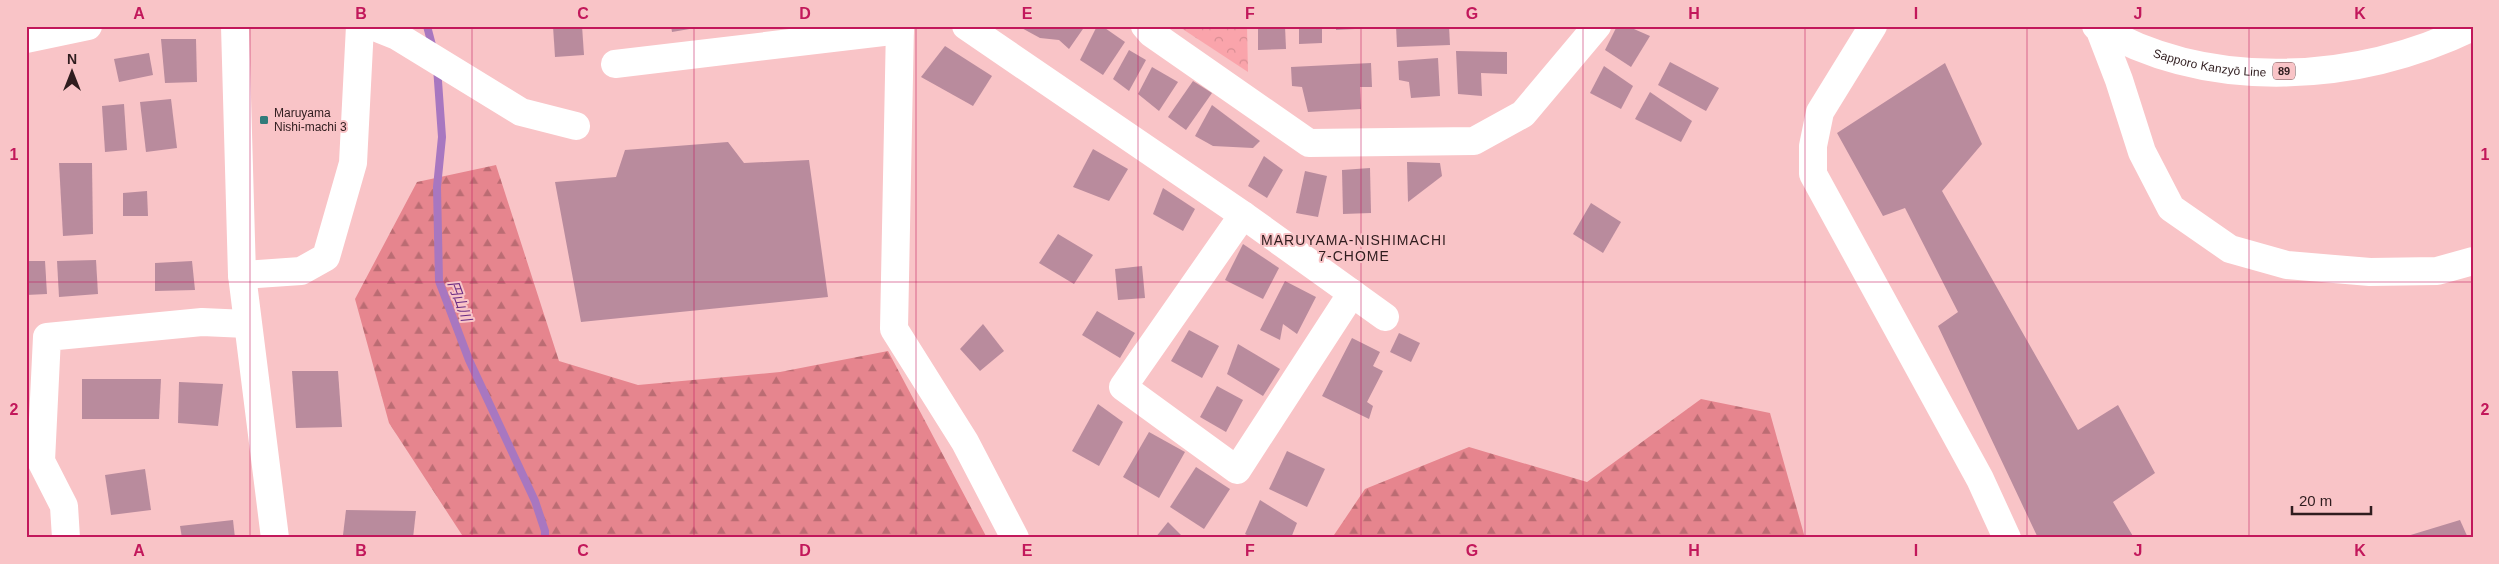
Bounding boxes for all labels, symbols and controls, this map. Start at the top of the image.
text: A [133,5,145,22]
text: B [355,5,367,22]
text: C [577,5,589,22]
text: D [799,5,811,22]
text: E [1022,5,1033,22]
text: F [1245,5,1255,22]
text: G [1466,5,1478,22]
text: H [1688,5,1700,22]
text: I [1914,5,1918,22]
text: J [2134,5,2142,22]
text: K [2354,5,2366,22]
street label: Sapporo Kanzyō Line [2151,46,2267,80]
north arrow [48,48,98,98]
text: N [67,51,77,67]
road number: 89 [2273,62,2295,80]
place label: Maruyama Nishi-machi 3 [274,106,347,134]
marker: Maruyama Nishi-machi 3 [258,114,270,126]
text: 1 [10,146,19,163]
text: 1 [2481,146,2490,163]
district label: MARUYAMA-NISHIMACHI 7-CHOME [1261,232,1447,264]
water label: 円山川 [445,279,475,325]
text: 2 [10,401,19,418]
text: 2 [2481,401,2490,418]
scale bar [2292,484,2370,516]
text: 20 m [2299,492,2332,509]
text: A [133,542,145,559]
text: B [355,542,367,559]
text: C [577,542,589,559]
text: D [799,542,811,559]
text: E [1022,542,1033,559]
text: F [1245,542,1255,559]
text: G [1466,542,1478,559]
text: H [1688,542,1700,559]
text: I [1914,542,1918,559]
text: J [2134,542,2142,559]
text: K [2354,542,2366,559]

